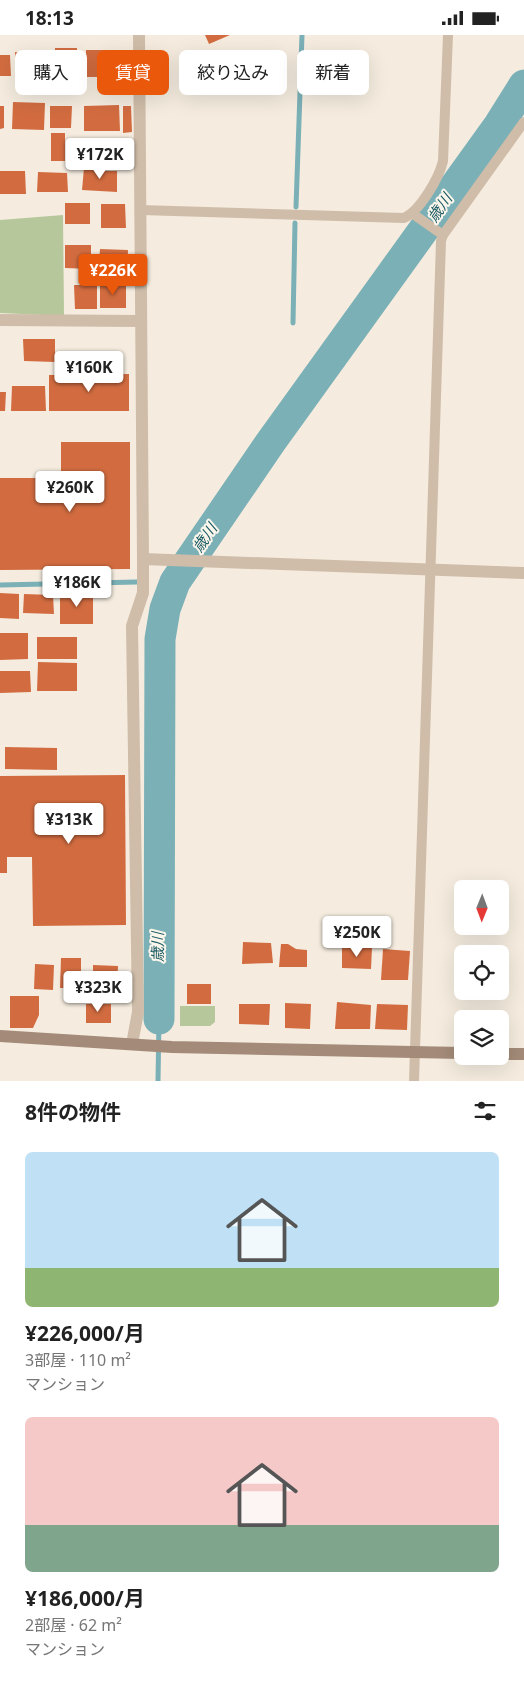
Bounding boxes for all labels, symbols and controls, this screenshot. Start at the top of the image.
text: 18:13 [25,5,74,31]
chip: 購入 [15,50,87,95]
chip: 賃貸 [97,50,169,95]
chip: 絞り込み [179,50,287,95]
chip: 新着 [297,50,369,95]
pin: ¥172K [65,137,135,180]
text: ¥172K [76,143,124,165]
water label: 歳川 [422,188,457,225]
pin: ¥226K [78,253,148,296]
text: ¥226K [89,259,137,281]
pin: ¥160K [54,351,124,393]
text: ¥160K [65,356,113,378]
pin: ¥260K [35,471,105,513]
text: ¥260K [46,476,94,498]
water label: 歳川 [187,518,222,555]
pin: ¥186K [42,565,112,608]
text: ¥186K [53,571,101,593]
pin: ¥313K [34,803,104,845]
text: ¥313K [45,808,93,830]
north arrow [454,880,509,935]
map controls [454,880,509,1065]
pin: ¥250K [322,915,392,958]
text: ¥250K [333,921,381,943]
water label: 歳川 [147,930,167,962]
button: locate [454,945,509,1000]
pin: ¥323K [63,971,133,1013]
text: ¥323K [74,976,122,998]
button: layers [454,1010,509,1065]
icon: filters [471,1097,499,1125]
text: 8件の物件 [25,1098,121,1126]
icon: home [217,1185,307,1275]
text: ¥226,000/月 [25,1319,145,1347]
text: 3部屋 · 110 m² [25,1349,131,1371]
text: マンション [25,1373,105,1395]
icon: home [217,1450,307,1540]
text: ¥186,000/月 [25,1584,145,1612]
text: 2部屋 · 62 m² [25,1614,122,1636]
text: マンション [25,1638,105,1660]

